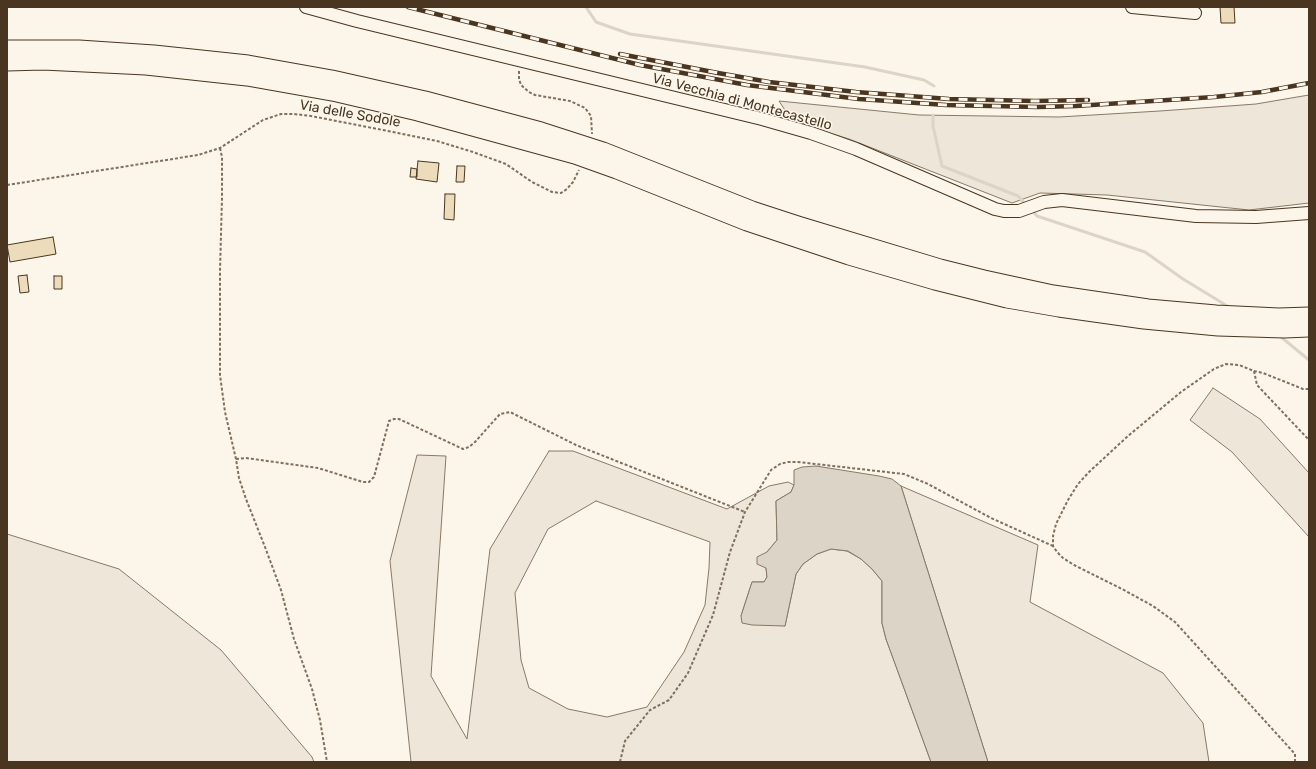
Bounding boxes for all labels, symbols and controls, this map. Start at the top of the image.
street label: Via Vecchia di Montecastello [650,70,834,134]
street label: Via delle Sodole [298,97,402,131]

